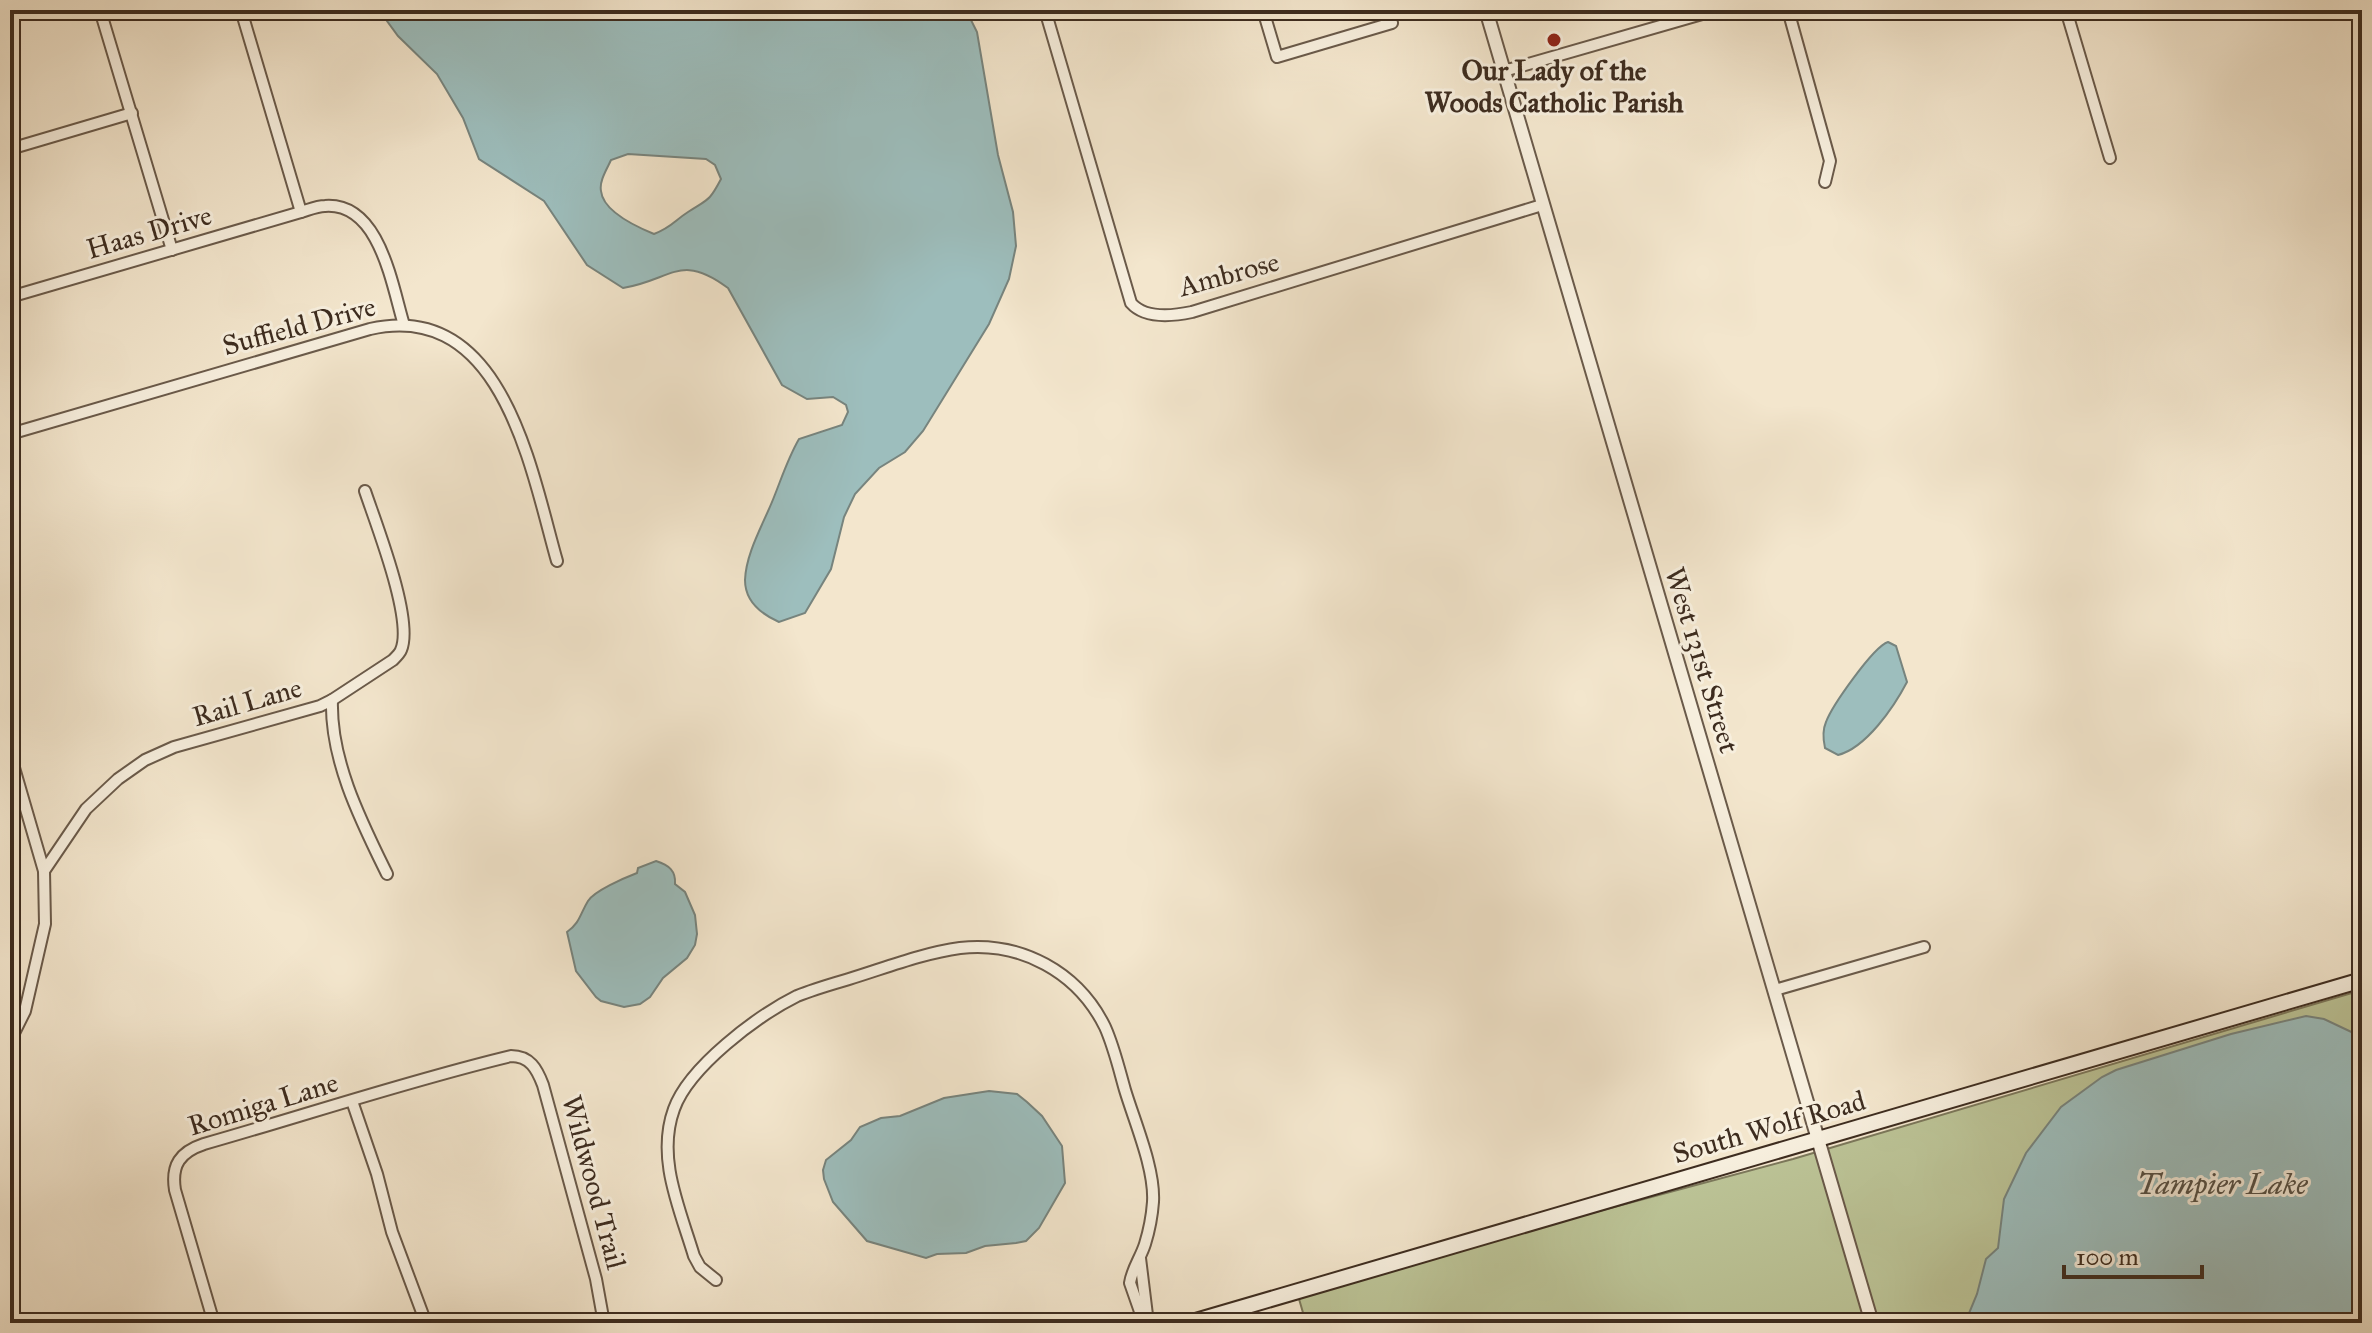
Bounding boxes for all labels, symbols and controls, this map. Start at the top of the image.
marker: Our Lady of the Woods Catholic Parish [1545,31,1563,49]
place label: Our Lady of the Woods Catholic Parish [1424,53,1684,120]
street label: Haas Drive [82,197,216,267]
street label: Ambrose [1174,244,1283,304]
street label: Suffield Drive [219,289,379,363]
street label: West 131st Street [1657,563,1747,757]
street label: Rail Lane [188,670,306,734]
street label: Romiga Lane [184,1065,342,1143]
street label: South Wolf Road [1668,1083,1870,1171]
street label: Wildwood Trail [554,1091,634,1273]
water label: Tampier Lake [2137,1166,2308,1203]
scale bar [2064,1229,2202,1279]
text: 100 m [2076,1242,2139,1272]

